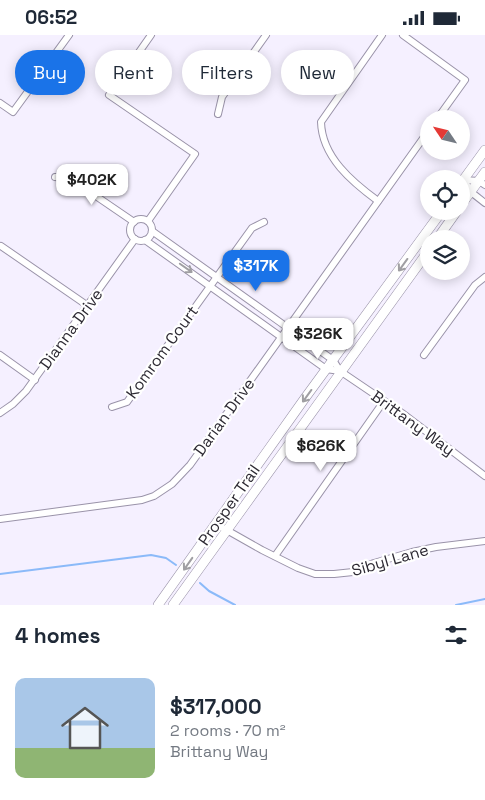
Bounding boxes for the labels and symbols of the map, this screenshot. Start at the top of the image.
north arrow [420,110,470,160]
pin: $402K [57,163,127,206]
pin: $317K [221,249,291,292]
one-way arrow [397,258,408,271]
one-way arrow [179,263,193,273]
street label: Dianna Drive [35,284,107,374]
street label: Komrom Court [121,301,203,403]
pin: $326K [283,317,353,360]
street label: Darian Drive [189,374,259,460]
street label: Brittany Way [367,386,459,460]
one-way arrow [302,389,312,403]
pin: $626K [286,429,356,472]
street label: Prosper Trail [193,460,265,550]
street label: Sibyl Lane [349,539,431,581]
one-way arrow [183,556,193,570]

